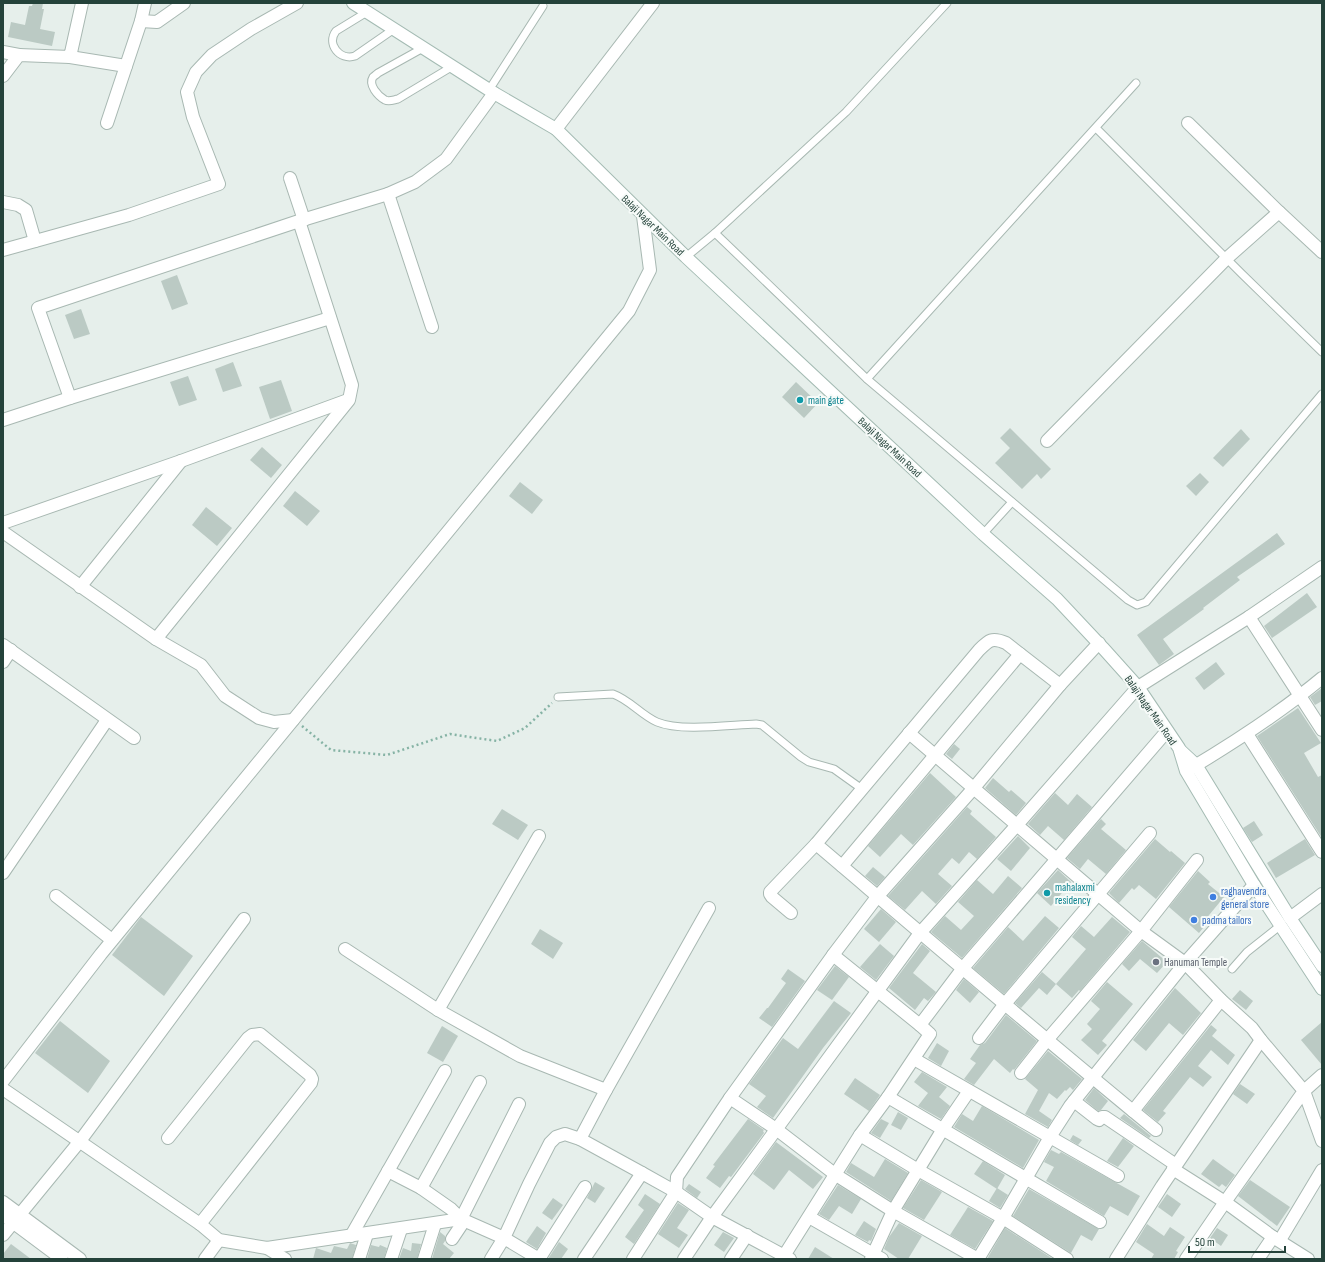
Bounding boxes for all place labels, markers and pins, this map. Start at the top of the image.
place label: main gate [808,394,844,407]
marker: main gate [795,395,805,405]
place label: mahalaxmi residency [1055,881,1095,907]
place label: raghavendra general store [1221,885,1269,911]
marker: mahalaxmi residency [1042,888,1052,898]
marker: raghavendra general store [1208,892,1218,902]
place label: padma tailors [1202,914,1252,927]
marker: padma tailors [1189,915,1199,925]
place label: Hanuman Temple [1164,956,1227,969]
marker: Hanuman Temple [1151,957,1161,967]

